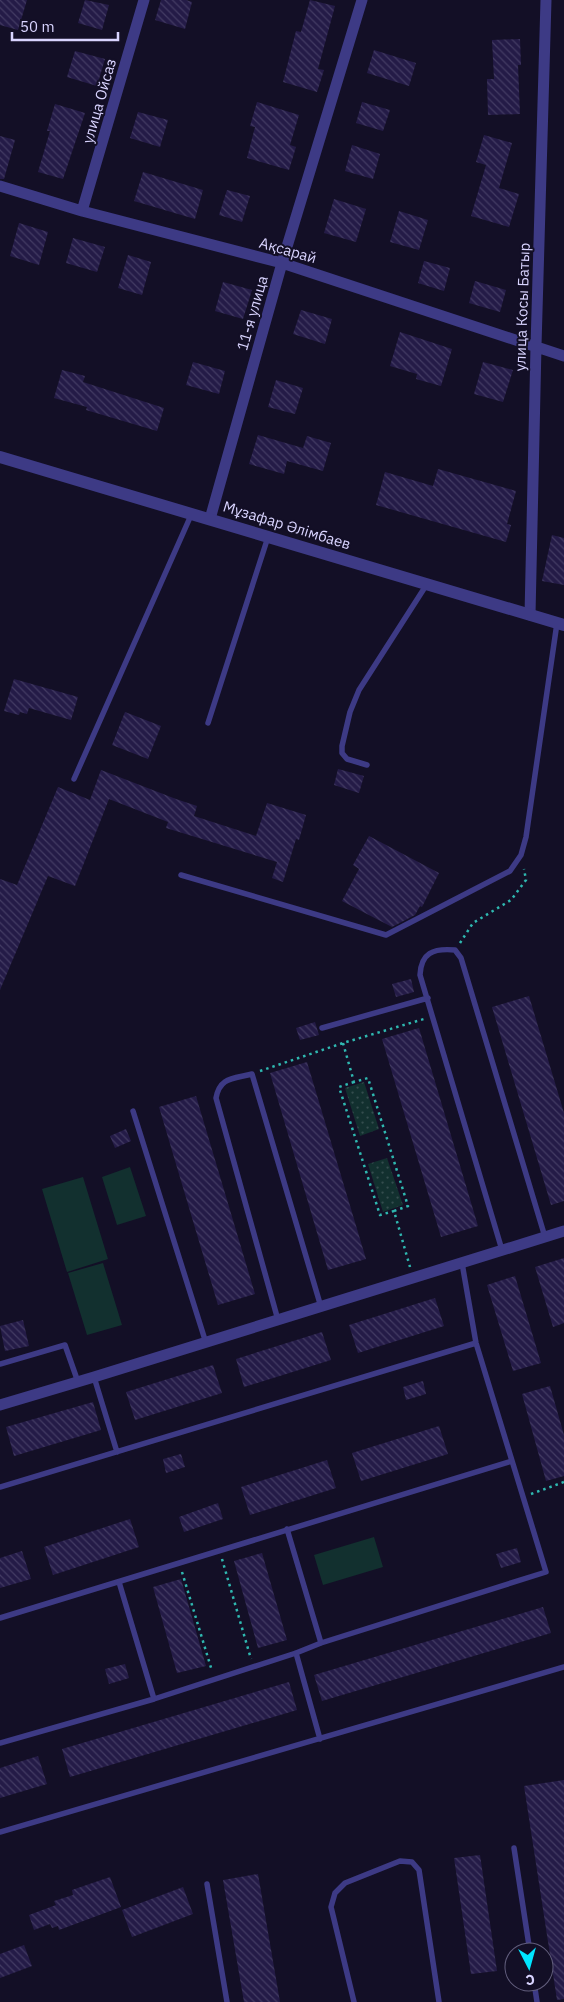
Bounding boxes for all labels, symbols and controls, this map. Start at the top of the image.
scale bar [12,10,119,42]
text: 50 m [20,17,55,36]
street label: улица Ойсаз [78,56,120,146]
street label: Ақсарай [257,233,319,267]
street label: улица Косы Батыр [510,242,534,372]
street label: 11-я улица [232,273,272,353]
street label: Мұзафар Әлімбаев [221,497,353,553]
north arrow [504,1942,554,1992]
text: С [525,1971,536,1989]

